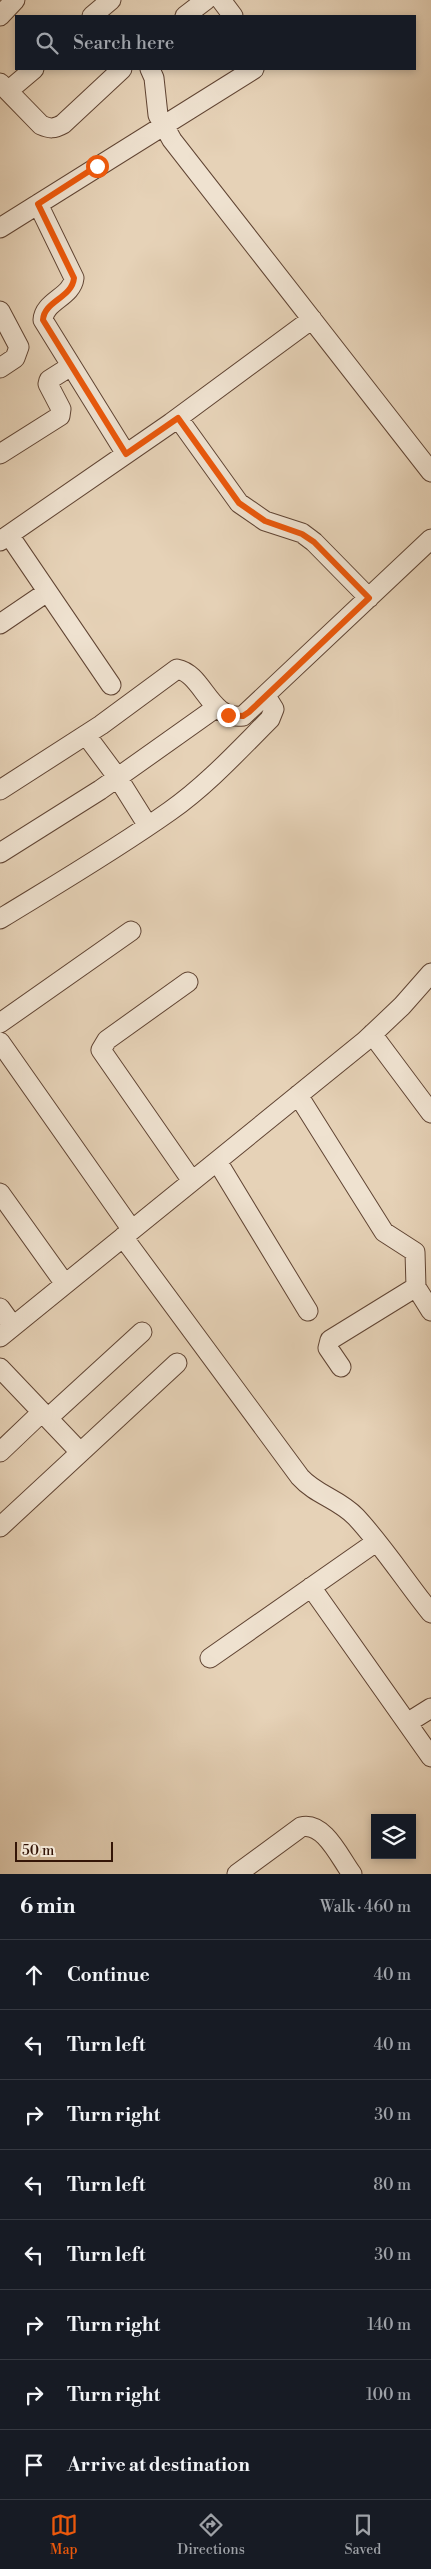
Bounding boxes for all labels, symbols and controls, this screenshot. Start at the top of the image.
search box [15,15,416,70]
icon: search [33,29,61,57]
text: Search here [73,31,174,55]
route start [86,155,109,178]
route end [217,704,240,727]
map controls [371,1814,416,1859]
button: layers [371,1814,416,1859]
scale bar [15,1839,112,1862]
text: 50 m [22,1842,54,1860]
text: 6 min [20,1894,75,1920]
text: Walk · 460 m [320,1897,411,1917]
icon: ahead [20,1961,48,1989]
text: Continue [67,1963,150,1987]
text: 40 m [374,1965,411,1985]
icon: left [20,2031,48,2059]
text: Turn left [67,2033,146,2057]
text: 40 m [374,2035,411,2055]
icon: right [20,2101,48,2129]
text: Turn right [67,2103,160,2127]
text: 30 m [374,2105,411,2125]
icon: left [20,2171,48,2199]
text: Turn left [67,2173,146,2197]
text: 80 m [373,2175,411,2195]
icon: left [20,2241,48,2269]
text: Turn left [67,2243,146,2267]
text: 30 m [374,2245,411,2265]
icon: right [20,2311,48,2339]
text: Turn right [67,2313,160,2337]
text: 140 m [367,2315,411,2335]
icon: right [20,2381,48,2409]
text: Turn right [67,2383,160,2407]
text: 100 m [366,2385,411,2405]
icon: arrive [20,2451,48,2479]
text: Arrive at destination [67,2453,250,2477]
tab: Map [50,2511,78,2559]
tab: Directions [177,2511,245,2559]
tab: Saved [344,2511,381,2559]

